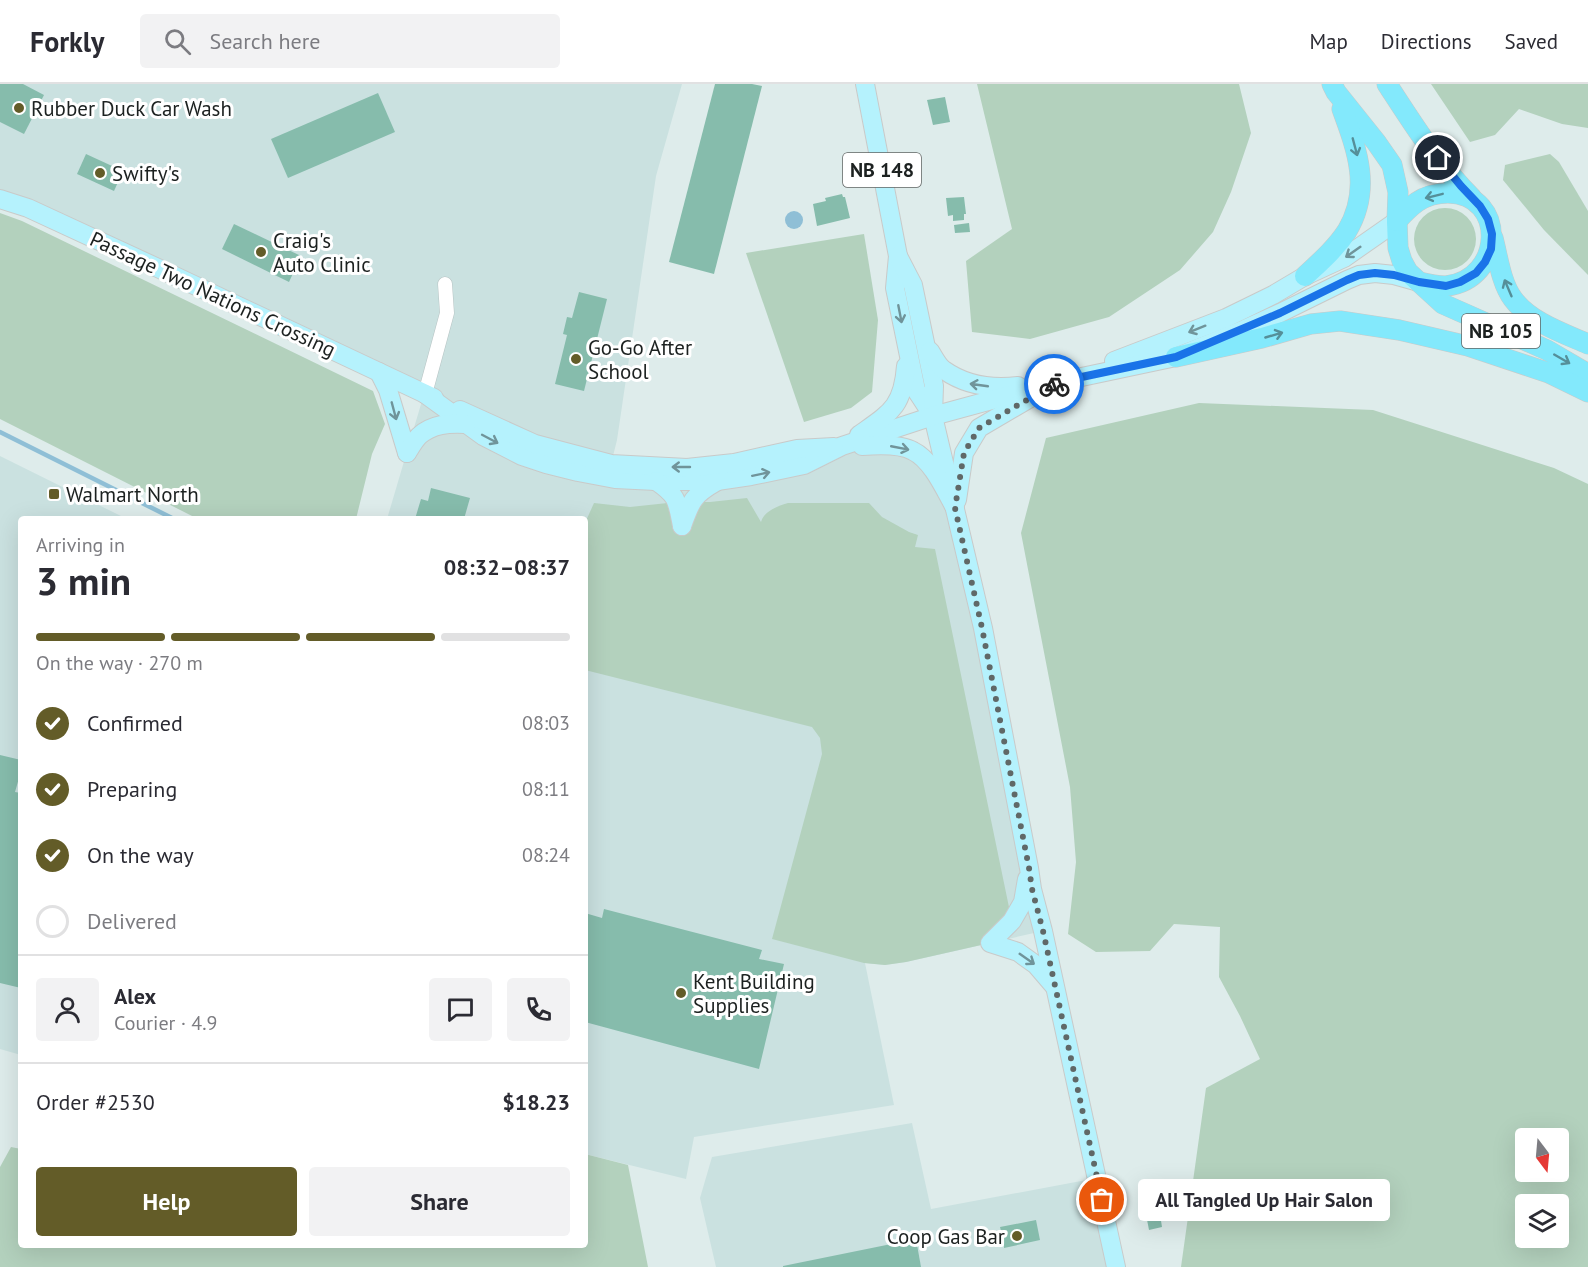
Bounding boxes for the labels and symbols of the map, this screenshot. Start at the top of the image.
place label: Rubber Duck Car Wash [31,95,232,122]
marker: Rubber Duck Car Wash [12,101,26,115]
pin [1412,132,1463,183]
one-way arrow [1350,137,1362,156]
road number: NB 148 [843,153,921,187]
place label: Swifty's [112,160,180,187]
marker: Swifty's [93,166,107,180]
one-way arrow [1425,190,1444,202]
street label: Passage Two Nations Crossing [86,225,340,363]
place label: Craig's Auto Clinic [273,227,371,278]
marker: Craig's Auto Clinic [254,245,268,259]
one-way arrow [1345,246,1362,258]
one-way arrow [1502,280,1513,298]
one-way arrow [895,304,907,323]
road number: NB 105 [1462,314,1540,348]
one-way arrow [1188,325,1206,336]
one-way arrow [1264,329,1283,340]
place label: Go-Go After School [588,334,692,385]
marker: Go-Go After School [569,352,583,366]
one-way arrow [1553,353,1570,365]
courier [1024,354,1084,414]
one-way arrow [970,379,990,390]
one-way arrow [389,402,401,421]
one-way arrow [480,434,498,445]
one-way arrow [890,443,910,454]
one-way arrow [671,461,691,473]
one-way arrow [751,468,770,479]
place label: Walmart North [66,481,199,508]
marker: Walmart North [47,487,61,501]
one-way arrow [1019,953,1035,965]
place label: Kent Building Supplies [693,968,815,1019]
marker: Kent Building Supplies [674,986,688,1000]
north arrow [1515,1128,1569,1182]
pin [1076,1174,1127,1225]
callout: All Tangled Up Hair Salon [1138,1179,1390,1221]
place label: Coop Gas Bar [887,1223,1005,1250]
marker: Coop Gas Bar [1010,1229,1024,1243]

